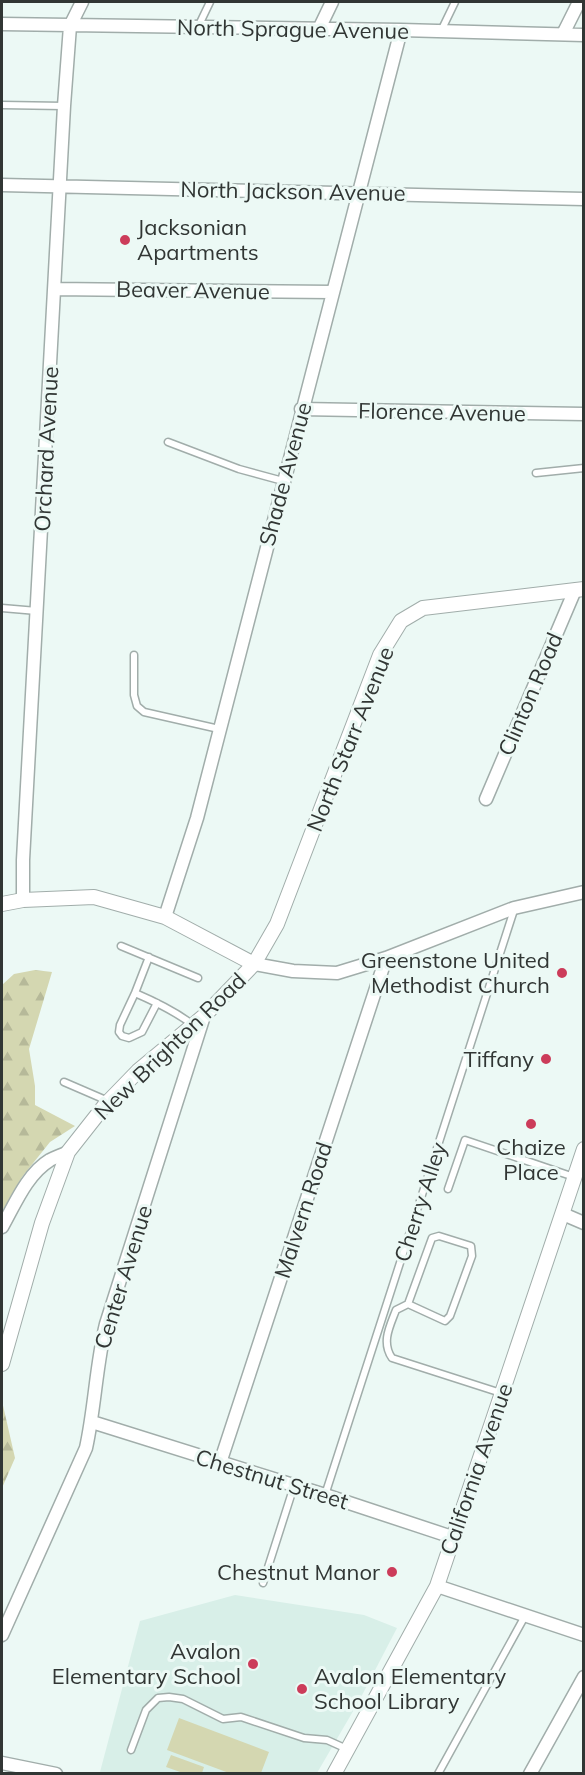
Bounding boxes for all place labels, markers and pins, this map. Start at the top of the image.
place label: Jacksonian Apartments [137,213,259,266]
marker: Jacksonian Apartments [118,233,132,247]
place label: Greenstone United Methodist Church [361,946,550,999]
marker: Greenstone United Methodist Church [555,966,569,980]
place label: Tiffany [463,1045,534,1073]
marker: Tiffany [539,1052,553,1066]
marker: Chaize Place [524,1117,538,1131]
place label: Chaize Place [496,1133,566,1186]
place label: Chestnut Manor [217,1558,380,1586]
marker: Chestnut Manor [385,1565,399,1579]
place label: Avalon Elementary School [52,1637,241,1690]
marker: Avalon Elementary School [246,1657,260,1671]
place label: Avalon Elementary School Library [314,1662,507,1715]
marker: Avalon Elementary School Library [295,1682,309,1696]

